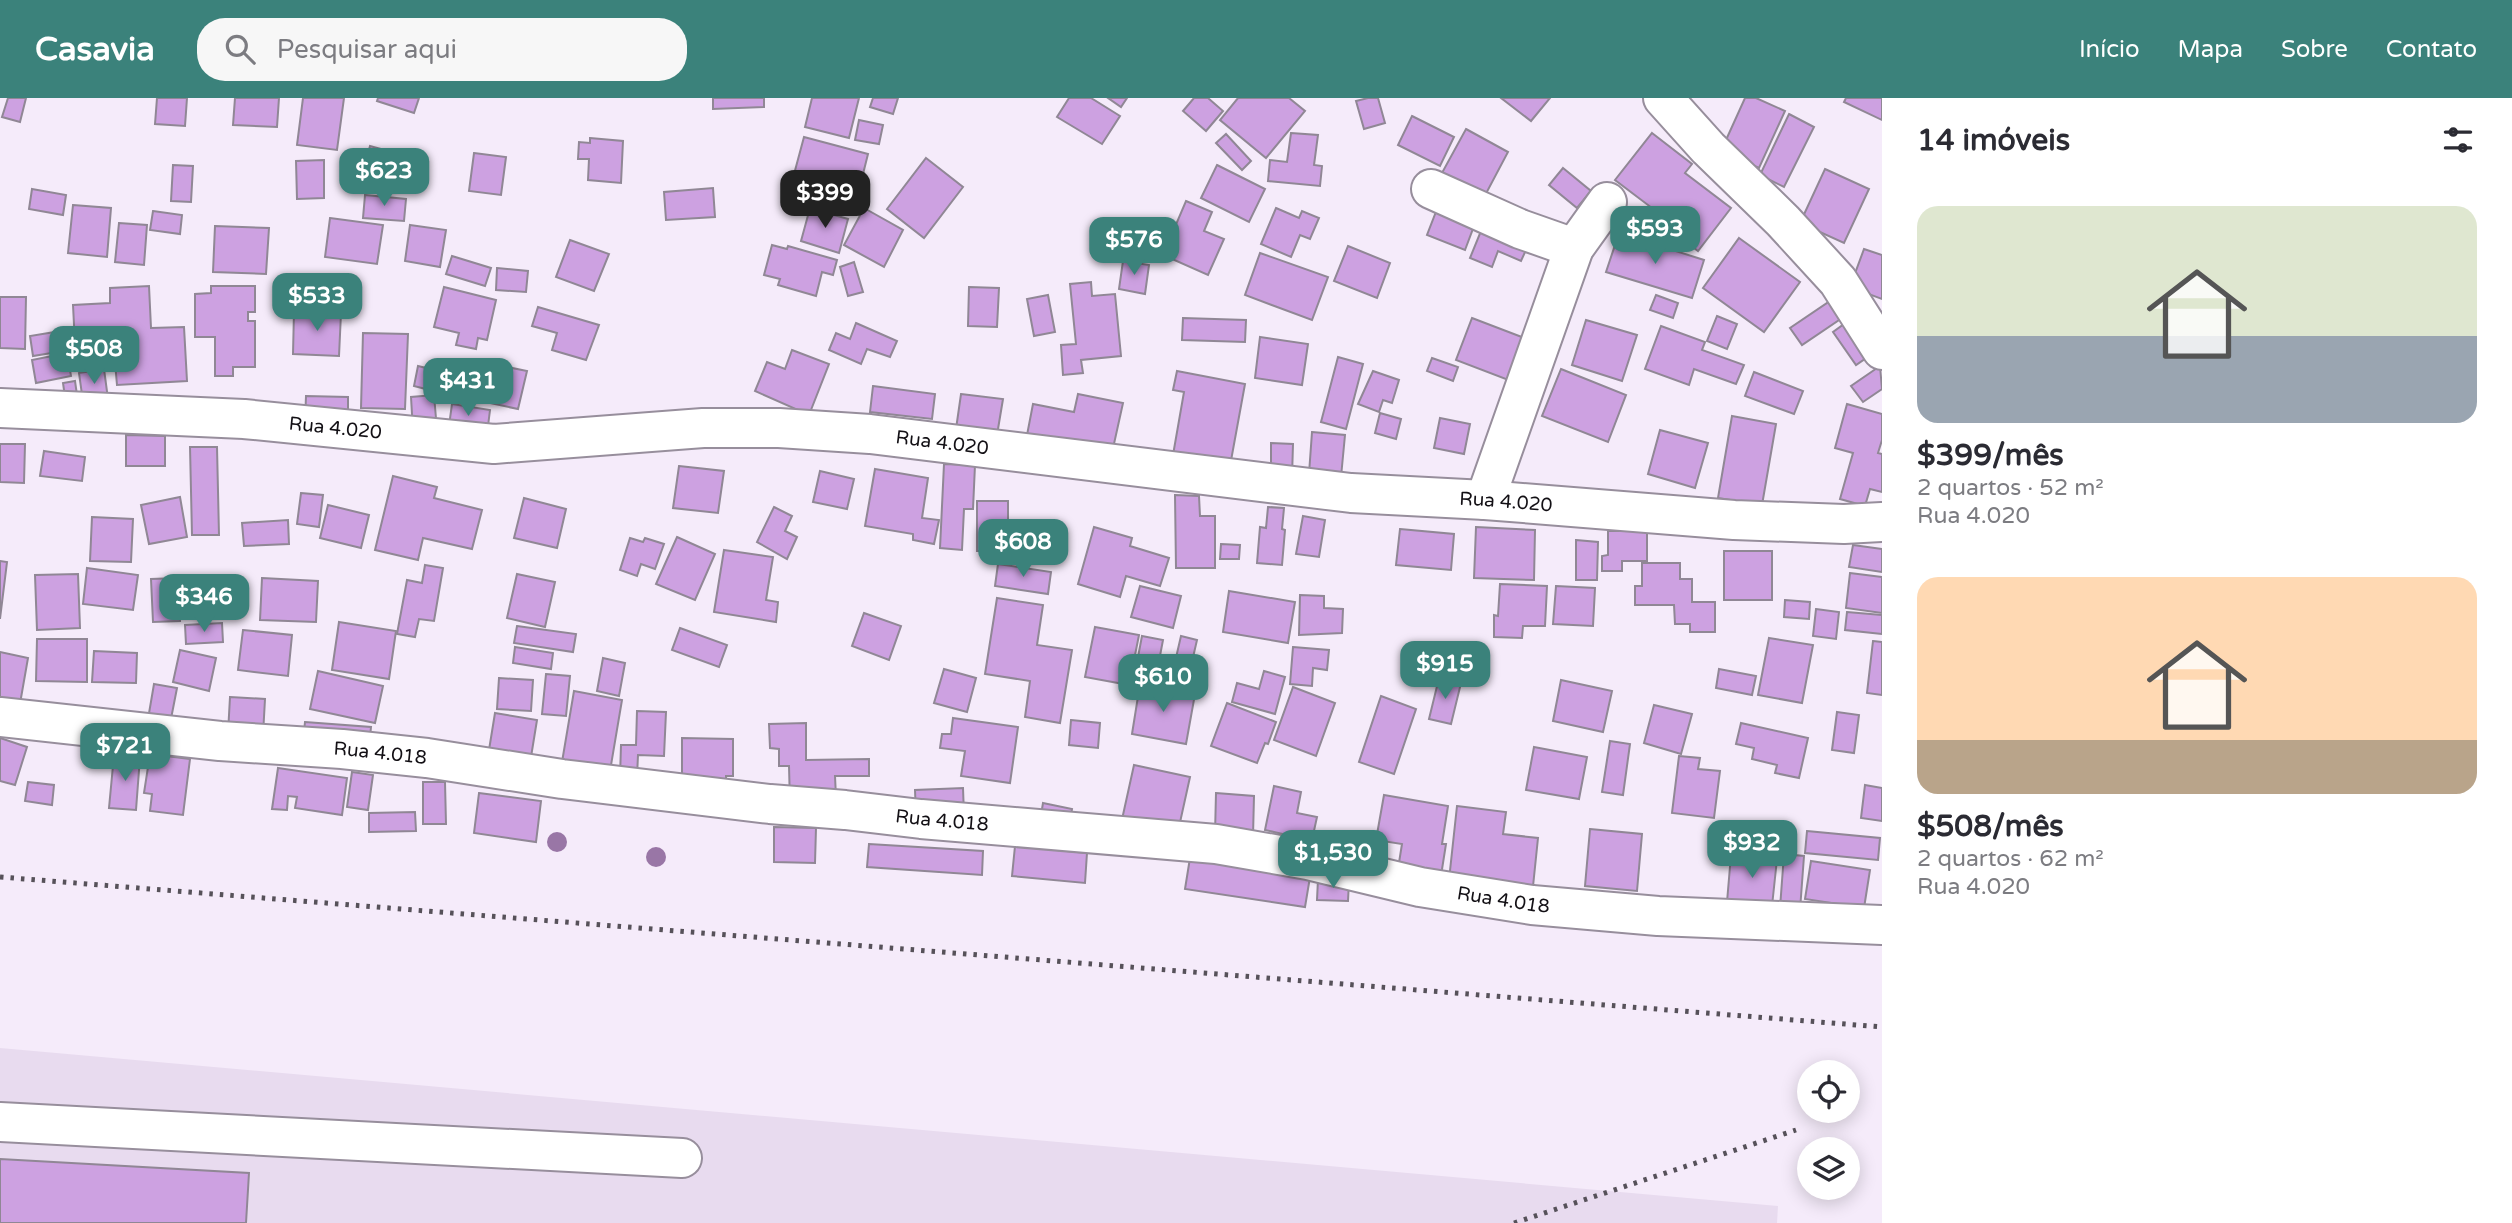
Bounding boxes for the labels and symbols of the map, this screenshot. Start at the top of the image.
pin: $623 [343,148,425,208]
pin: $399 [784,170,866,230]
pin: $593 [1614,206,1696,266]
pin: $576 [1093,218,1175,277]
pin: $533 [276,274,358,333]
pin: $508 [53,327,135,386]
pin: $431 [427,358,509,418]
street label: Rua 4.020 [288,413,383,444]
street label: Rua 4.020 [894,426,990,459]
street label: Rua 4.020 [1459,488,1553,516]
pin: $608 [982,519,1064,579]
pin: $346 [163,574,245,634]
pin: $915 [1404,642,1486,701]
pin: $610 [1122,654,1204,714]
pin: $721 [84,724,166,783]
street label: Rua 4.018 [333,737,428,769]
street label: Rua 4.018 [894,805,990,836]
pin: $932 [1711,820,1793,880]
pin: $1,530 [1276,830,1390,890]
street label: Rua 4.018 [1455,882,1551,918]

